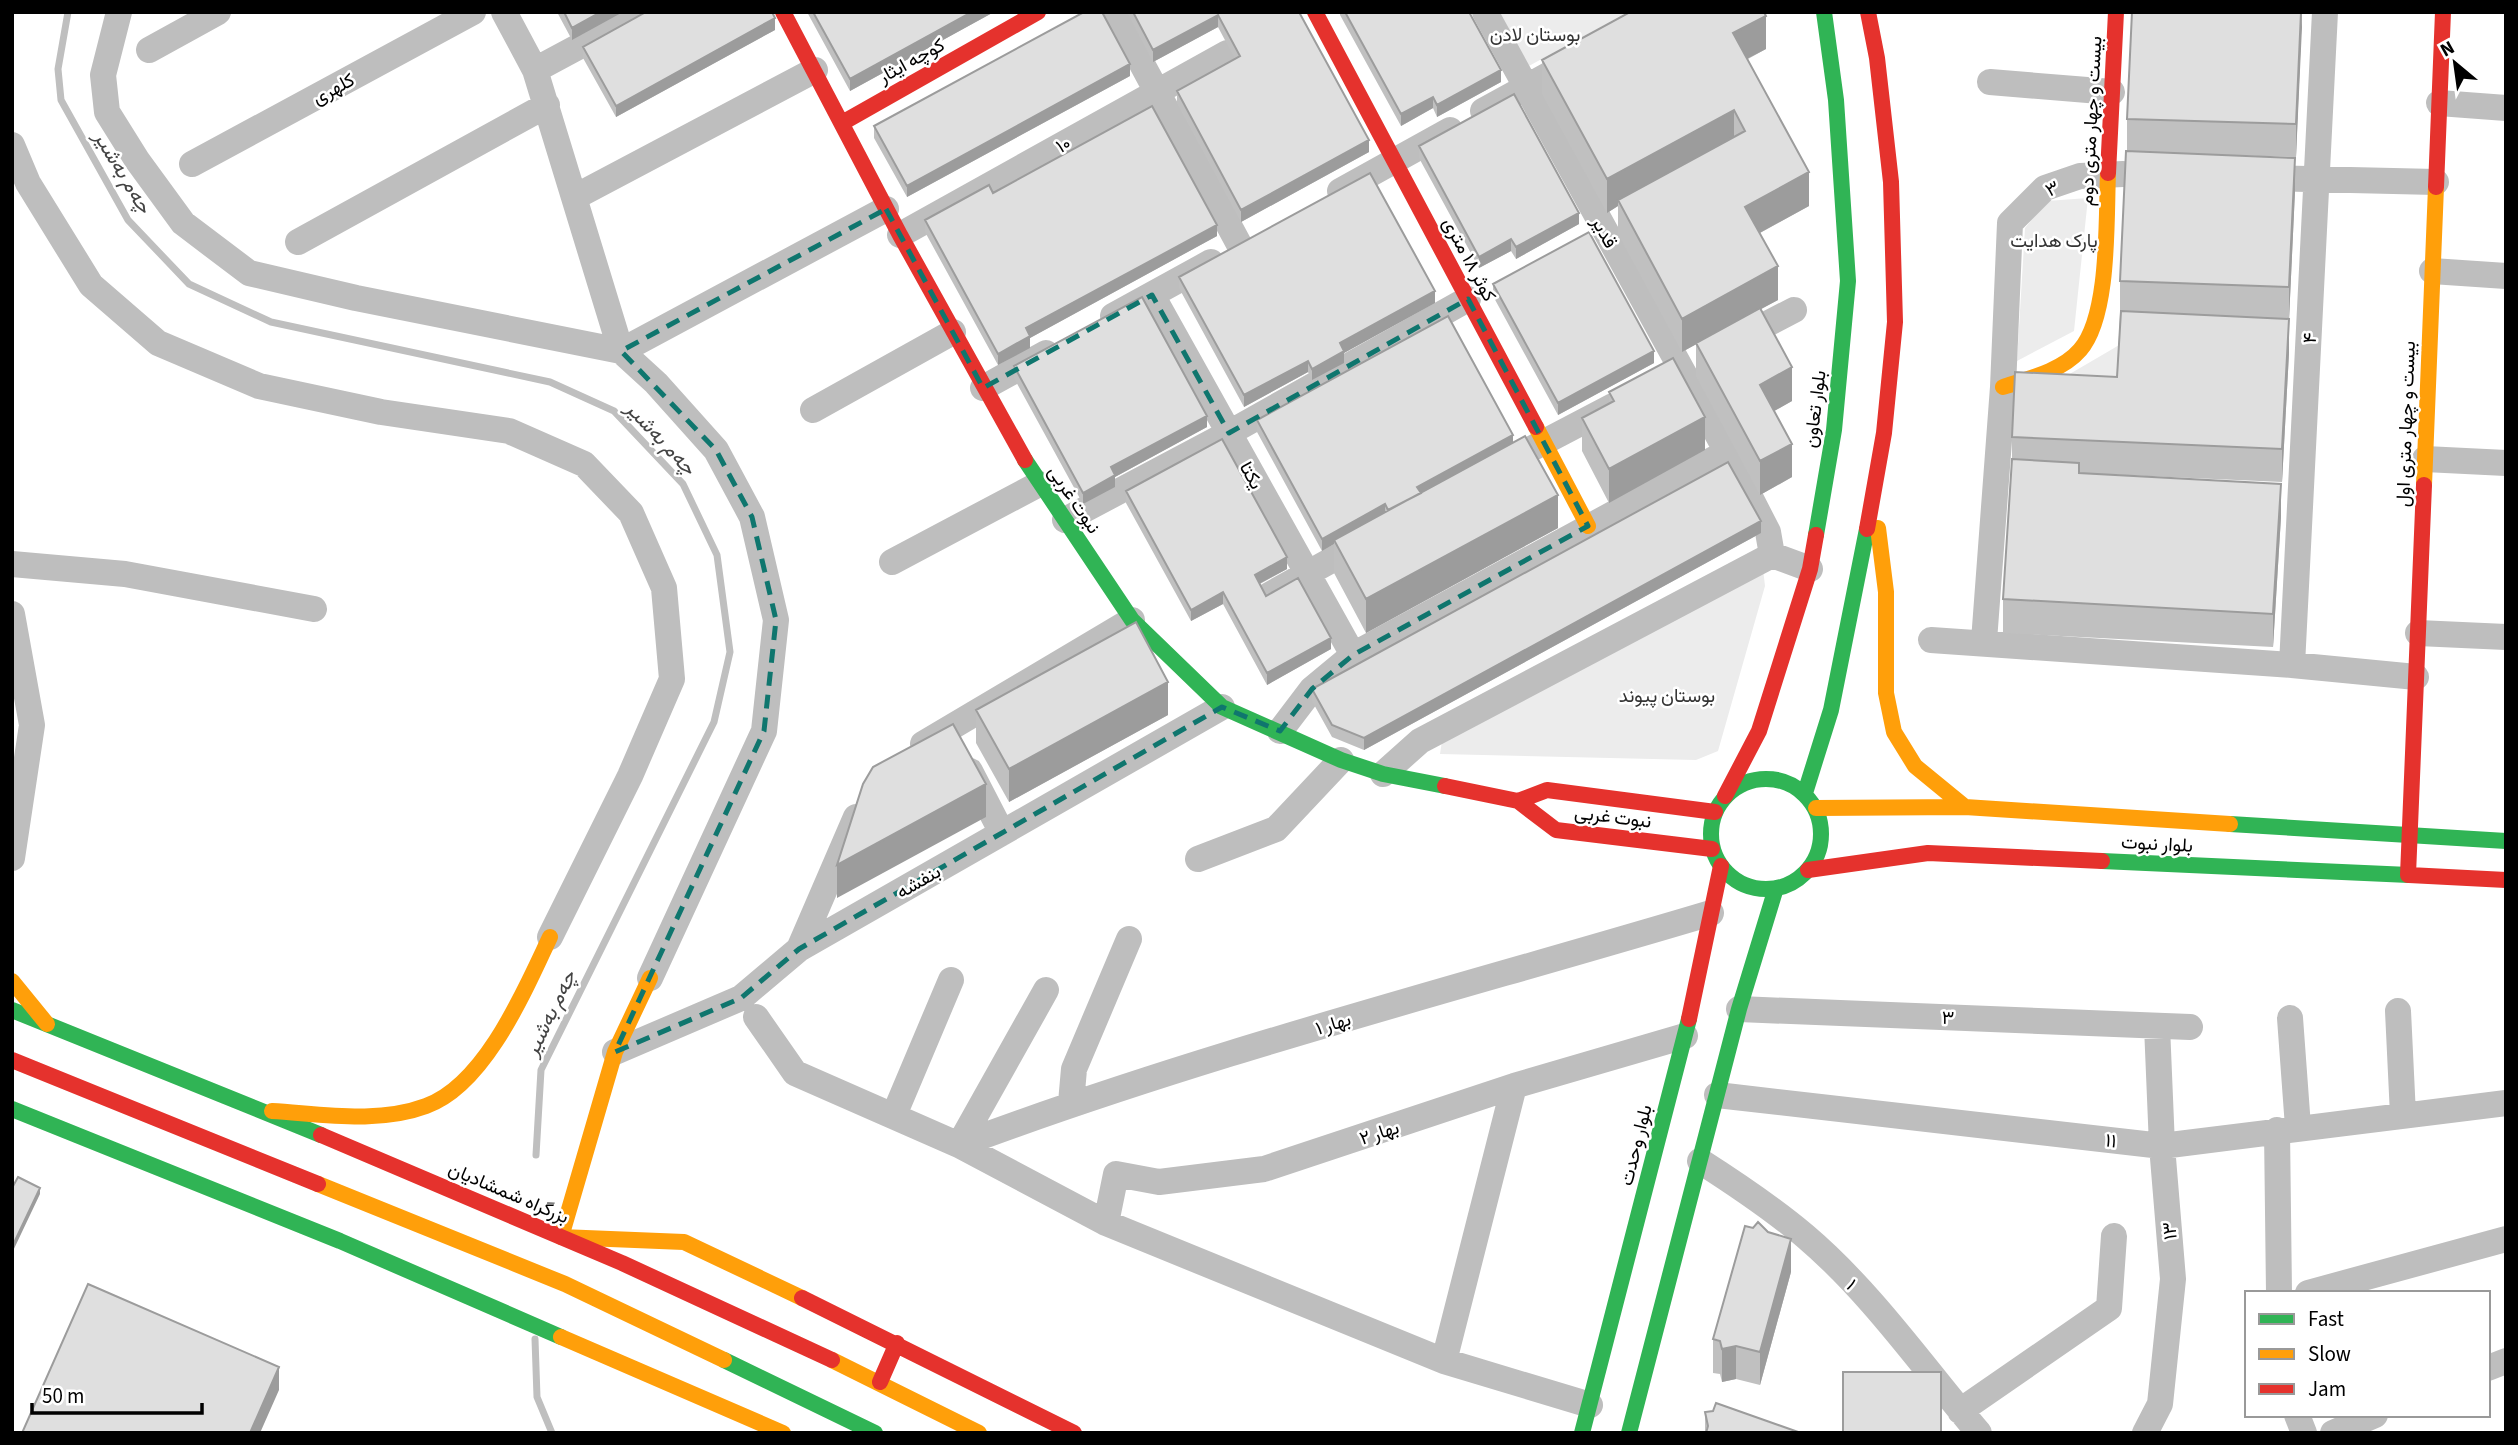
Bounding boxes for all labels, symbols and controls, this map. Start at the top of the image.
park label: بوستان لادن [1490,22,1580,49]
north arrow [2420,28,2490,98]
street label: کوچه ایثار [873,32,950,91]
street label: بیست و چهار متری دوم [2074,35,2109,207]
text: N [2435,35,2460,64]
street label: کلهری [308,67,360,112]
water label: چەم بەشیر [85,123,160,220]
street label: ۱۰ [1051,130,1076,160]
street label: ۳ [2041,174,2064,204]
street label: قدیر [1583,211,1623,254]
street label: کوثر ۱۸ متری [1435,213,1502,307]
park label: پارک‌ هدایت [2010,228,2098,255]
street label: ۴ [2297,332,2324,344]
street label: بیست و چهار متری اول [2390,341,2423,508]
street label: بلوار تعاون [1797,369,1834,449]
water label: چەم بەشیر [617,393,704,482]
street label: یکتا [1232,457,1269,494]
street label: نبوت غربی [1041,460,1107,539]
park label: بوستان پیوند [1619,683,1715,710]
street label: نبوت غربی [1573,799,1653,836]
street label: بلوار نبوت [2120,829,2194,860]
street label: بنفشه [891,859,946,906]
water label: چەم بەشیر [516,964,584,1063]
street label: ۳ [1941,1005,1955,1032]
street label: بهار ۱ [1312,1006,1355,1043]
street label: بلوار وحدت [1613,1102,1660,1189]
street label: بهار ۲ [1356,1114,1403,1152]
street label: ۱۱ [2104,1127,2118,1156]
street label: بزرگراه شمشادیان [444,1156,573,1231]
street label: ۱۳ [2156,1221,2185,1241]
street label: ۱ [1839,1274,1862,1297]
legend [2245,1291,2490,1417]
text: Fast [2308,1304,2344,1334]
text: Slow [2308,1339,2351,1369]
scale bar [32,1372,201,1416]
text: Jam [2308,1374,2346,1404]
text: 50 m [42,1381,84,1411]

